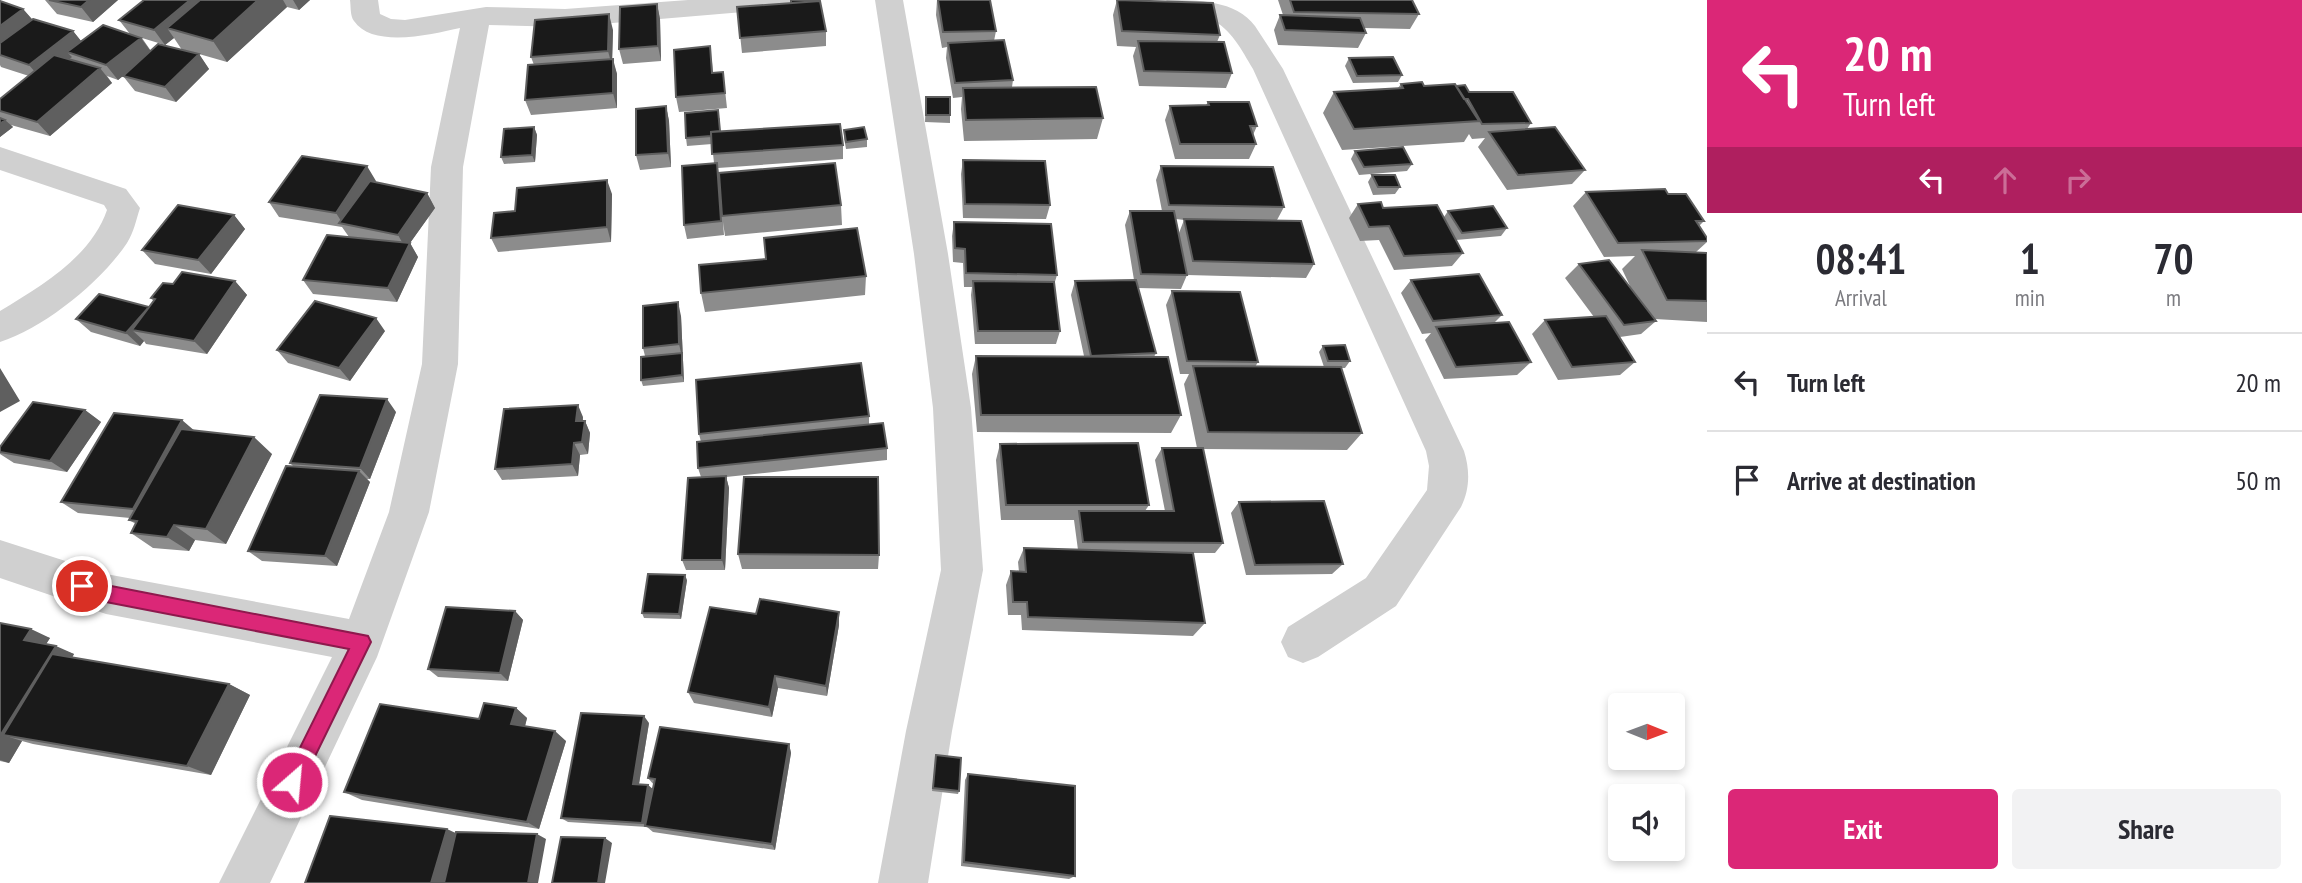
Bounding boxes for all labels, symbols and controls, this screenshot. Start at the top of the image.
text: 20 m [1843,21,1932,85]
icon: left [1728,28,1819,119]
text: Turn left [1843,83,1935,125]
icon: left [1913,161,1951,199]
icon: ahead [1986,161,2024,199]
icon: right [2059,161,2097,199]
text: 08:41 [1815,231,1906,286]
text: 1 [2020,231,2040,286]
text: 70 [2153,231,2193,286]
text: Arrival [1835,283,1887,312]
text: min [2015,283,2045,312]
text: m [2166,283,2181,312]
icon: left [1728,363,1766,401]
text: Turn left [1787,366,1865,399]
text: 20 m [2235,366,2281,399]
icon: arrive [1728,461,1766,499]
text: Arrive at destination [1787,464,1976,497]
text: 50 m [2235,464,2281,497]
pin [52,556,112,616]
icon: arrive [63,567,101,605]
north arrow [1608,693,1685,770]
map controls [1608,693,1685,861]
position arrow [255,745,329,819]
button: sound [1608,784,1685,861]
button: Exit [1728,789,1998,869]
button: Share [2012,789,2281,869]

